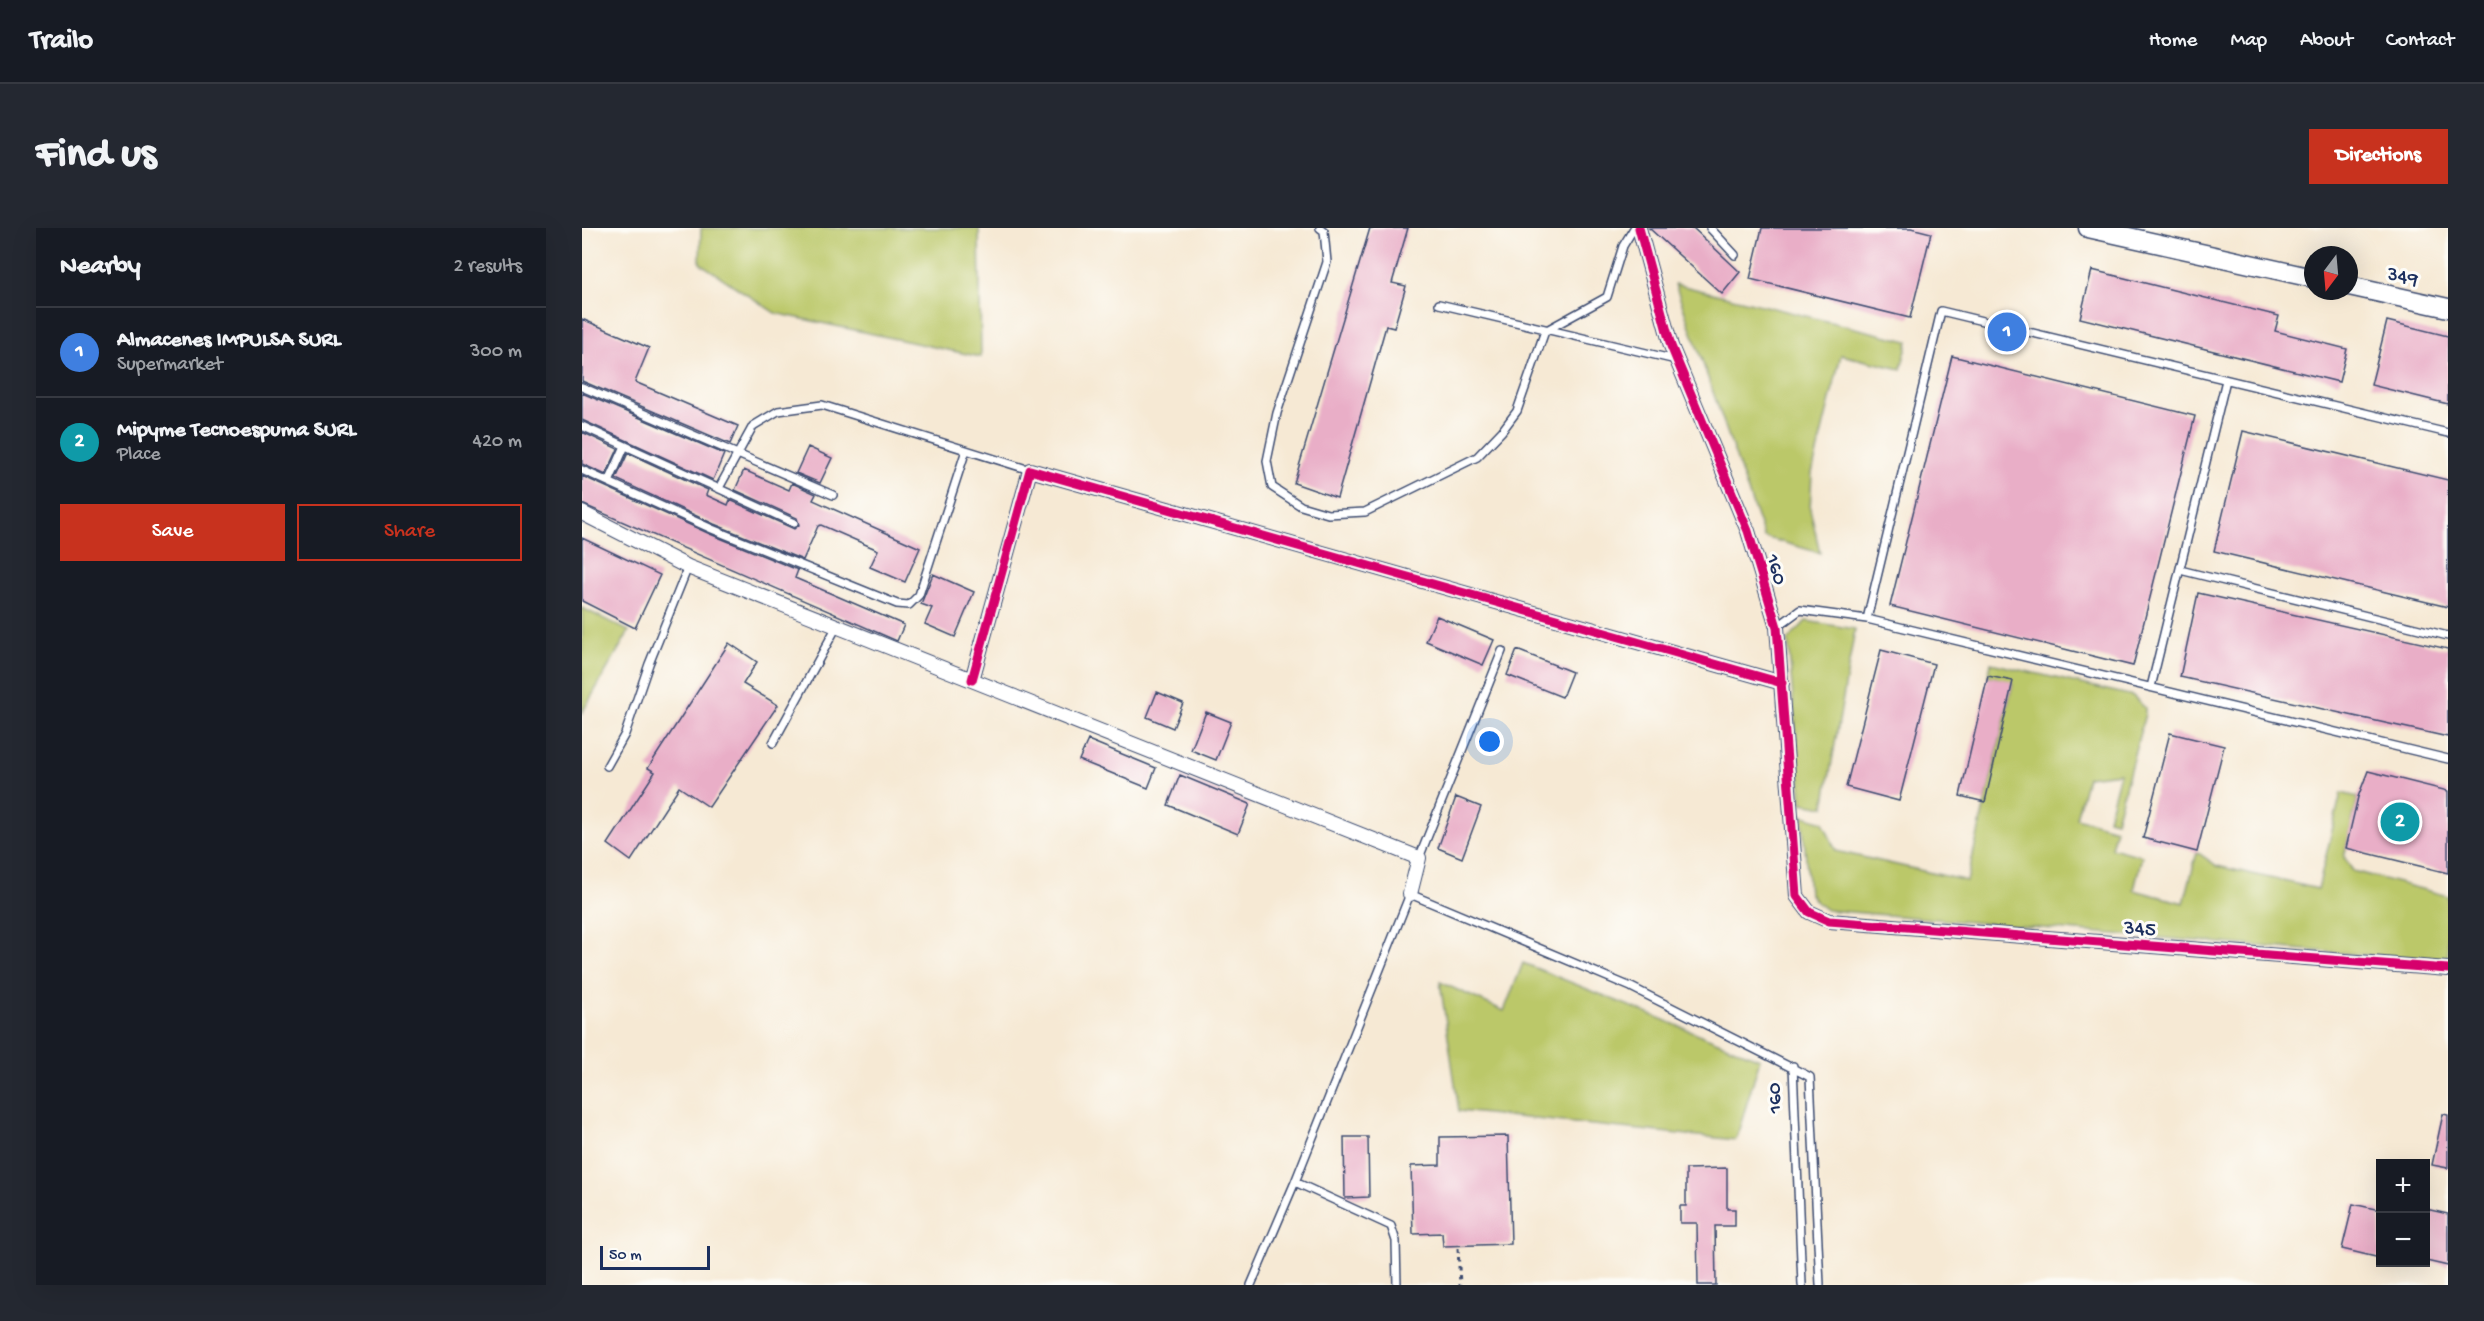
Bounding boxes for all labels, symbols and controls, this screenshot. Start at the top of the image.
text: Trailo [30,25,93,58]
text: Home [2149,29,2197,54]
text: Map [2230,29,2267,54]
text: About [2300,29,2353,54]
text: Contact [2386,29,2454,54]
button: Directions [2309,129,2448,184]
text: Find us [36,132,156,181]
north arrow [2304,246,2358,300]
text: Nearby [60,252,141,283]
text: 2 results [453,256,522,279]
street label: 349 [2383,262,2421,294]
pin: 1 [1988,310,2026,354]
text: Almacenes IMPULSA SURL [117,328,341,354]
text: 1 [75,341,84,364]
text: 300 m [470,341,522,364]
text: Supermarket [117,354,223,377]
text: Mipyme Tecnoespuma SURL [117,418,356,444]
text: 2 [75,431,84,454]
text: 420 m [472,431,522,454]
text: Place [117,444,161,467]
button: Save [60,504,285,561]
button: Share [297,504,522,561]
street label: 160 [1758,551,1791,589]
your location [1475,727,1504,756]
pin: 2 [2380,800,2420,844]
street label: 345 [2122,917,2157,944]
street label: 160 [1763,1082,1790,1115]
map controls [2376,1159,2430,1267]
button: + [2376,1159,2430,1213]
button: − [2376,1213,2430,1267]
scale bar [600,1243,710,1270]
text: 50 m [609,1247,642,1266]

